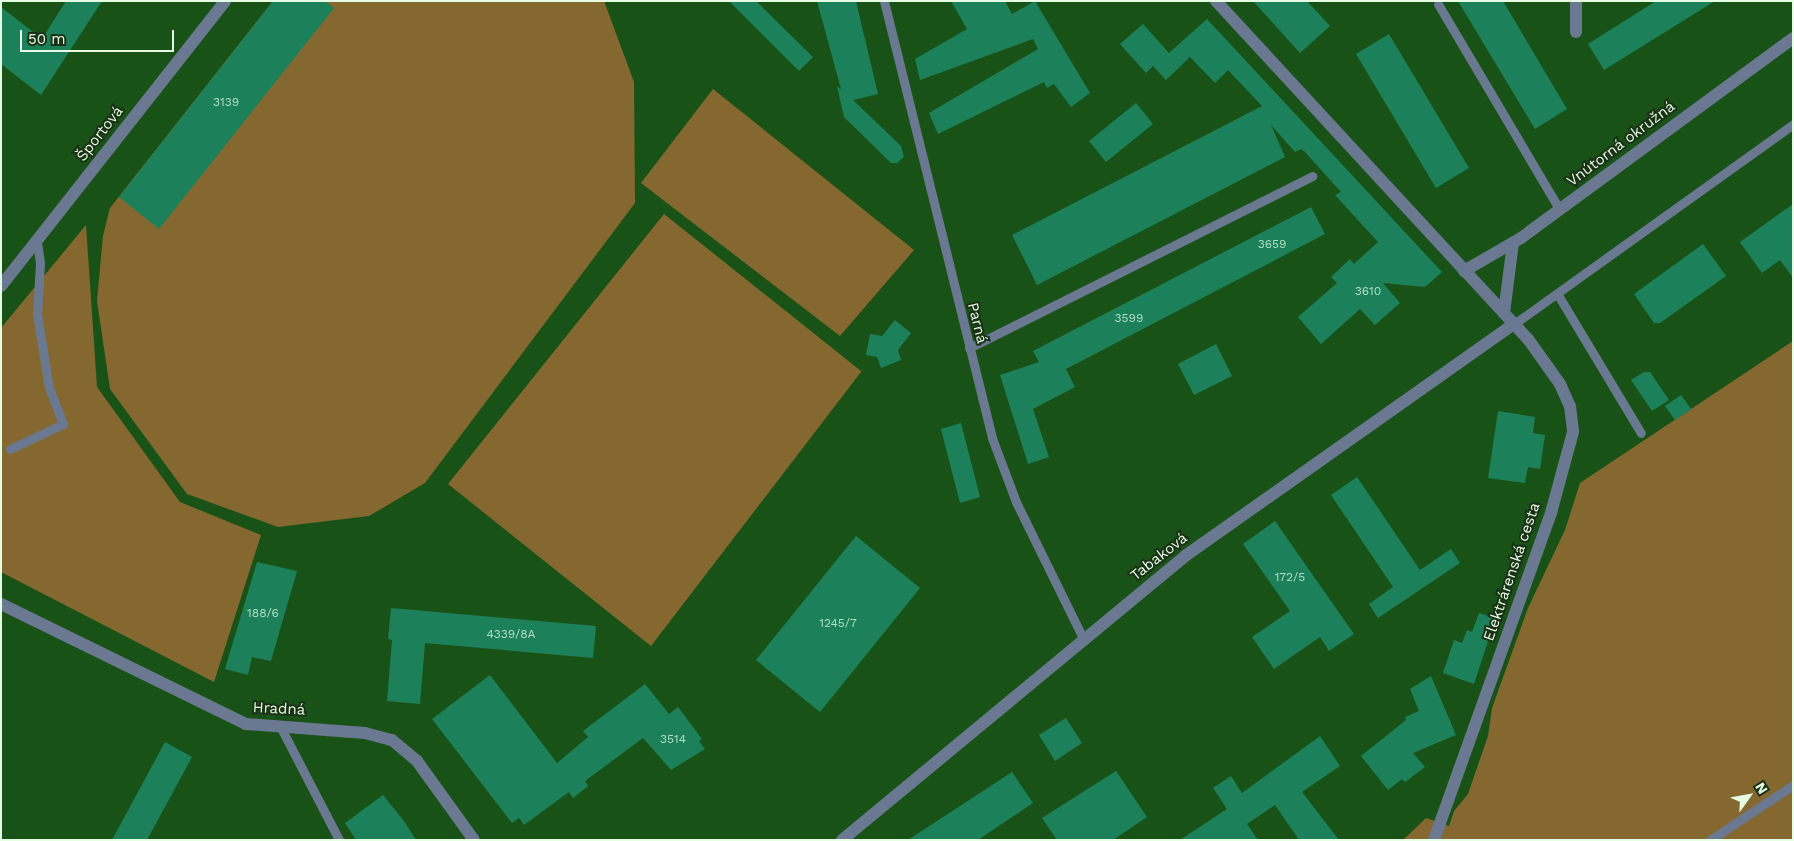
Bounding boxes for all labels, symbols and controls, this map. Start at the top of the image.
scale bar [22,20,176,52]
text: 50 m [28,30,65,48]
house number: 3139 [213,96,239,110]
street label: Vnútorná okružná [1563,97,1679,191]
street label: Športová [73,103,127,165]
house number: 3659 [1258,238,1286,252]
house number: 3610 [1355,285,1381,299]
street label: Parná [963,301,991,345]
house number: 3599 [1115,312,1143,326]
street label: Elektrárenská cesta [1480,500,1544,644]
street label: Tabaková [1127,529,1191,585]
house number: 172/5 [1275,571,1305,585]
house number: 188/6 [247,607,279,621]
house number: 1245/7 [819,617,857,631]
house number: 4339/8A [487,628,535,642]
street label: Hradná [252,699,306,719]
house number: 3514 [660,733,686,747]
north arrow [1724,771,1774,821]
text: N [1752,779,1771,797]

